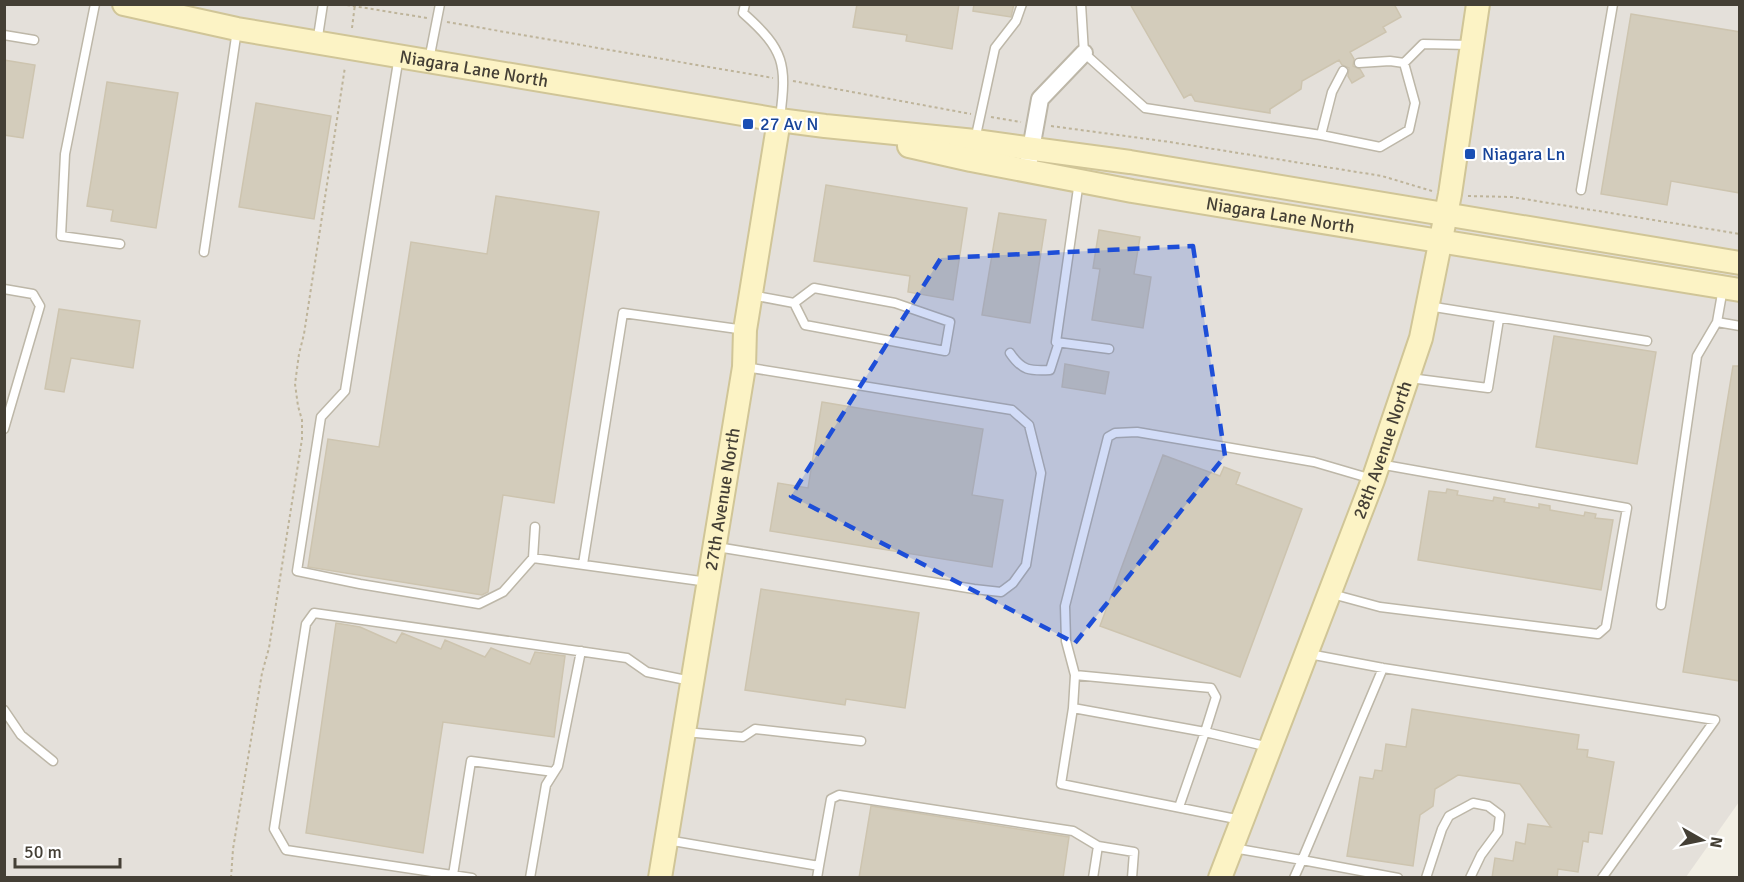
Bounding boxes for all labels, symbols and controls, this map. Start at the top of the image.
street label: Niagara Lane North [398,45,550,92]
place label: 27 Av N [760,113,819,135]
marker: 27 Av N [741,117,755,131]
place label: Niagara Ln [1482,143,1565,165]
marker: Niagara Ln [1463,147,1477,161]
street label: Niagara Lane North [1205,192,1356,238]
street label: 28th Avenue North [1348,378,1417,522]
street label: 27th Avenue North [700,426,745,572]
north arrow [1672,810,1732,870]
scale bar [15,831,120,869]
text: N [1705,835,1727,849]
text: 50 m [24,841,62,863]

